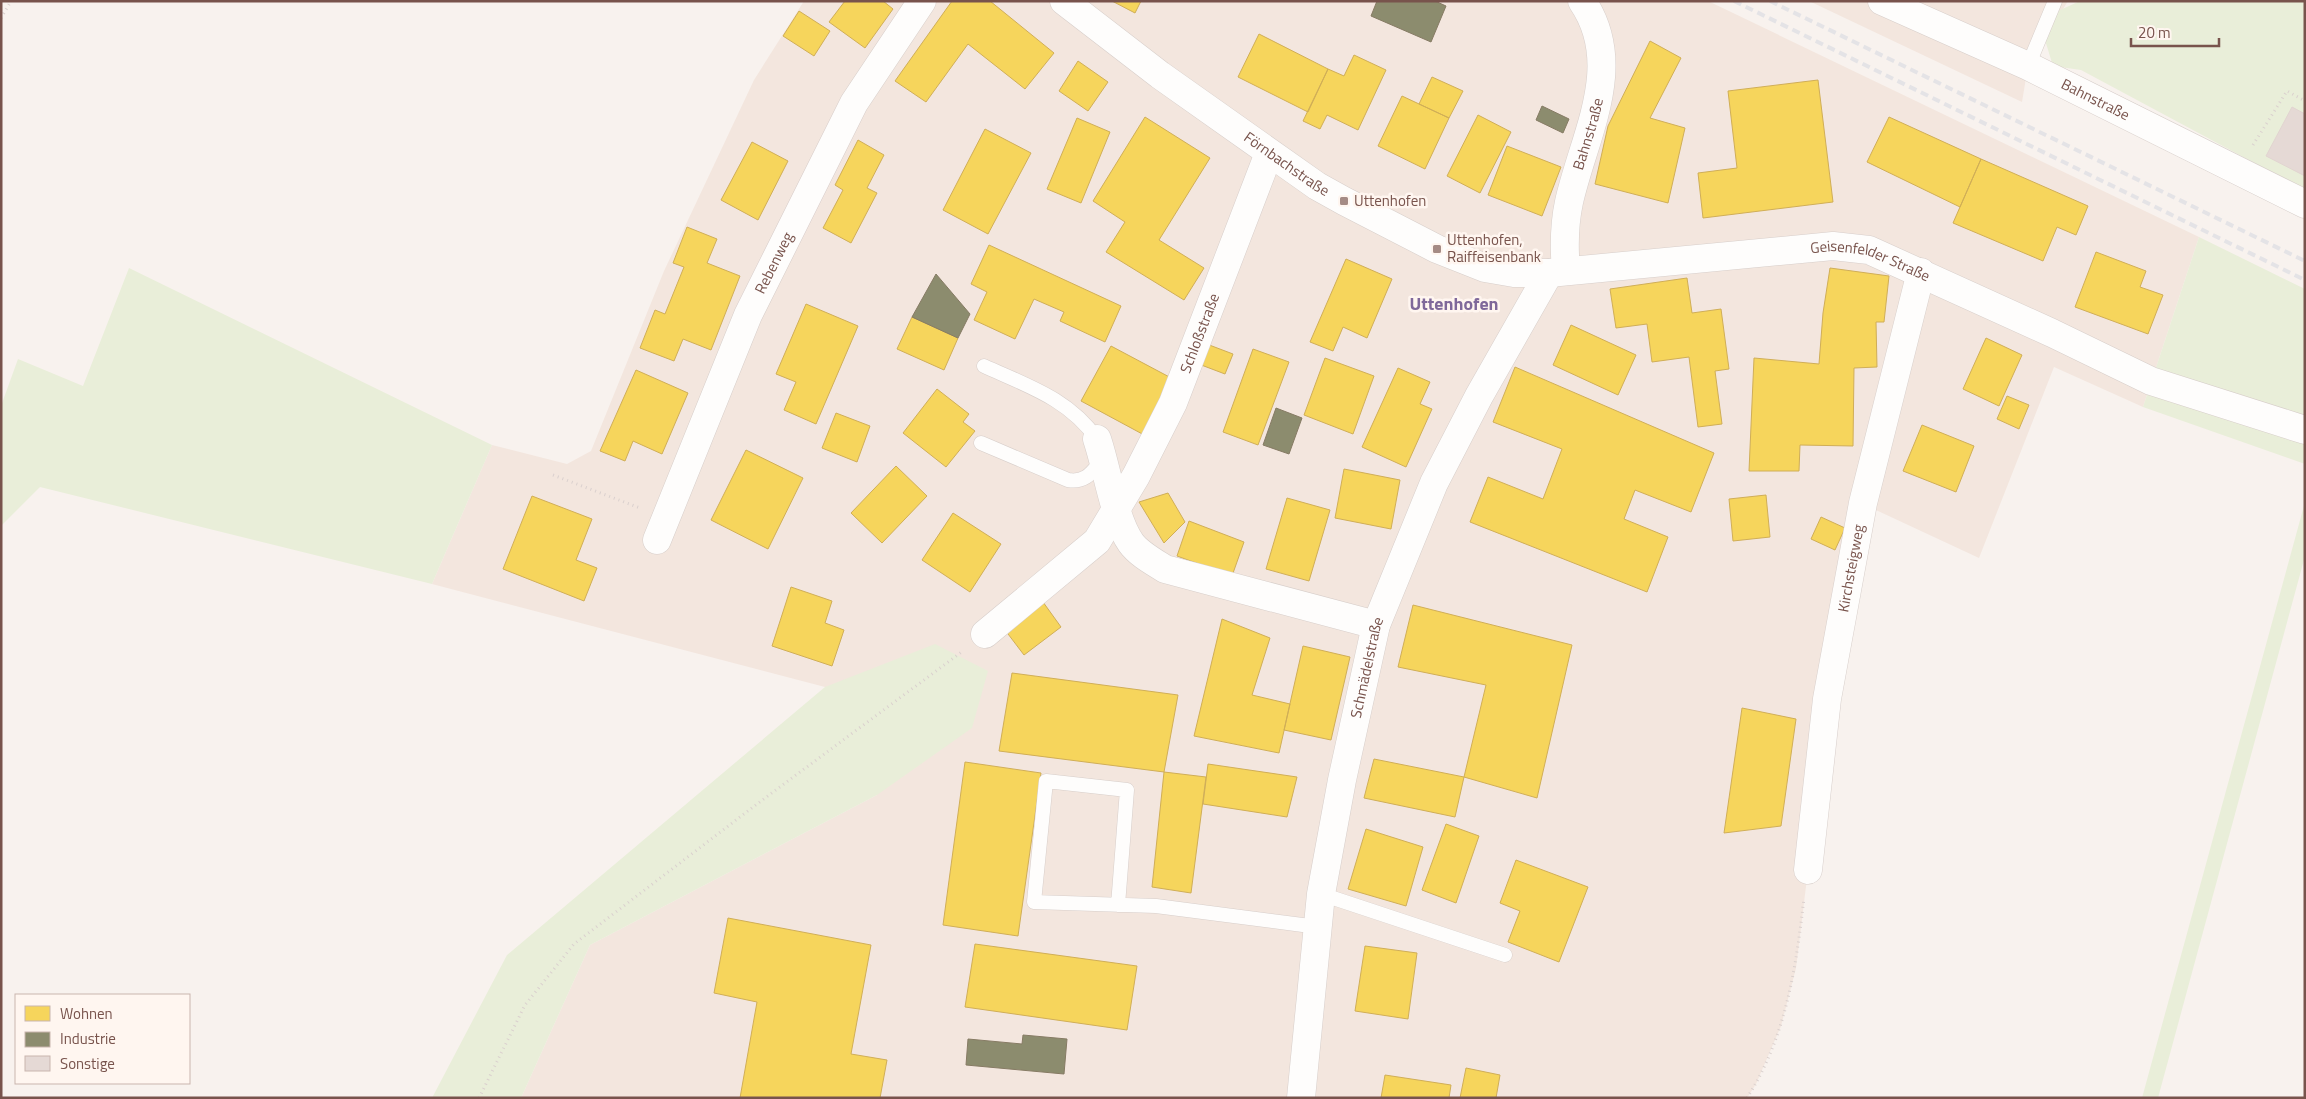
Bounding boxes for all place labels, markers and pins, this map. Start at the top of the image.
place label: Uttenhofen [1354,189,1426,212]
marker: Uttenhofen [1338,195,1350,207]
place label: Uttenhofen, Raiffeisenbank [1447,228,1541,268]
marker: Uttenhofen, Raiffeisenbank [1431,243,1443,255]

